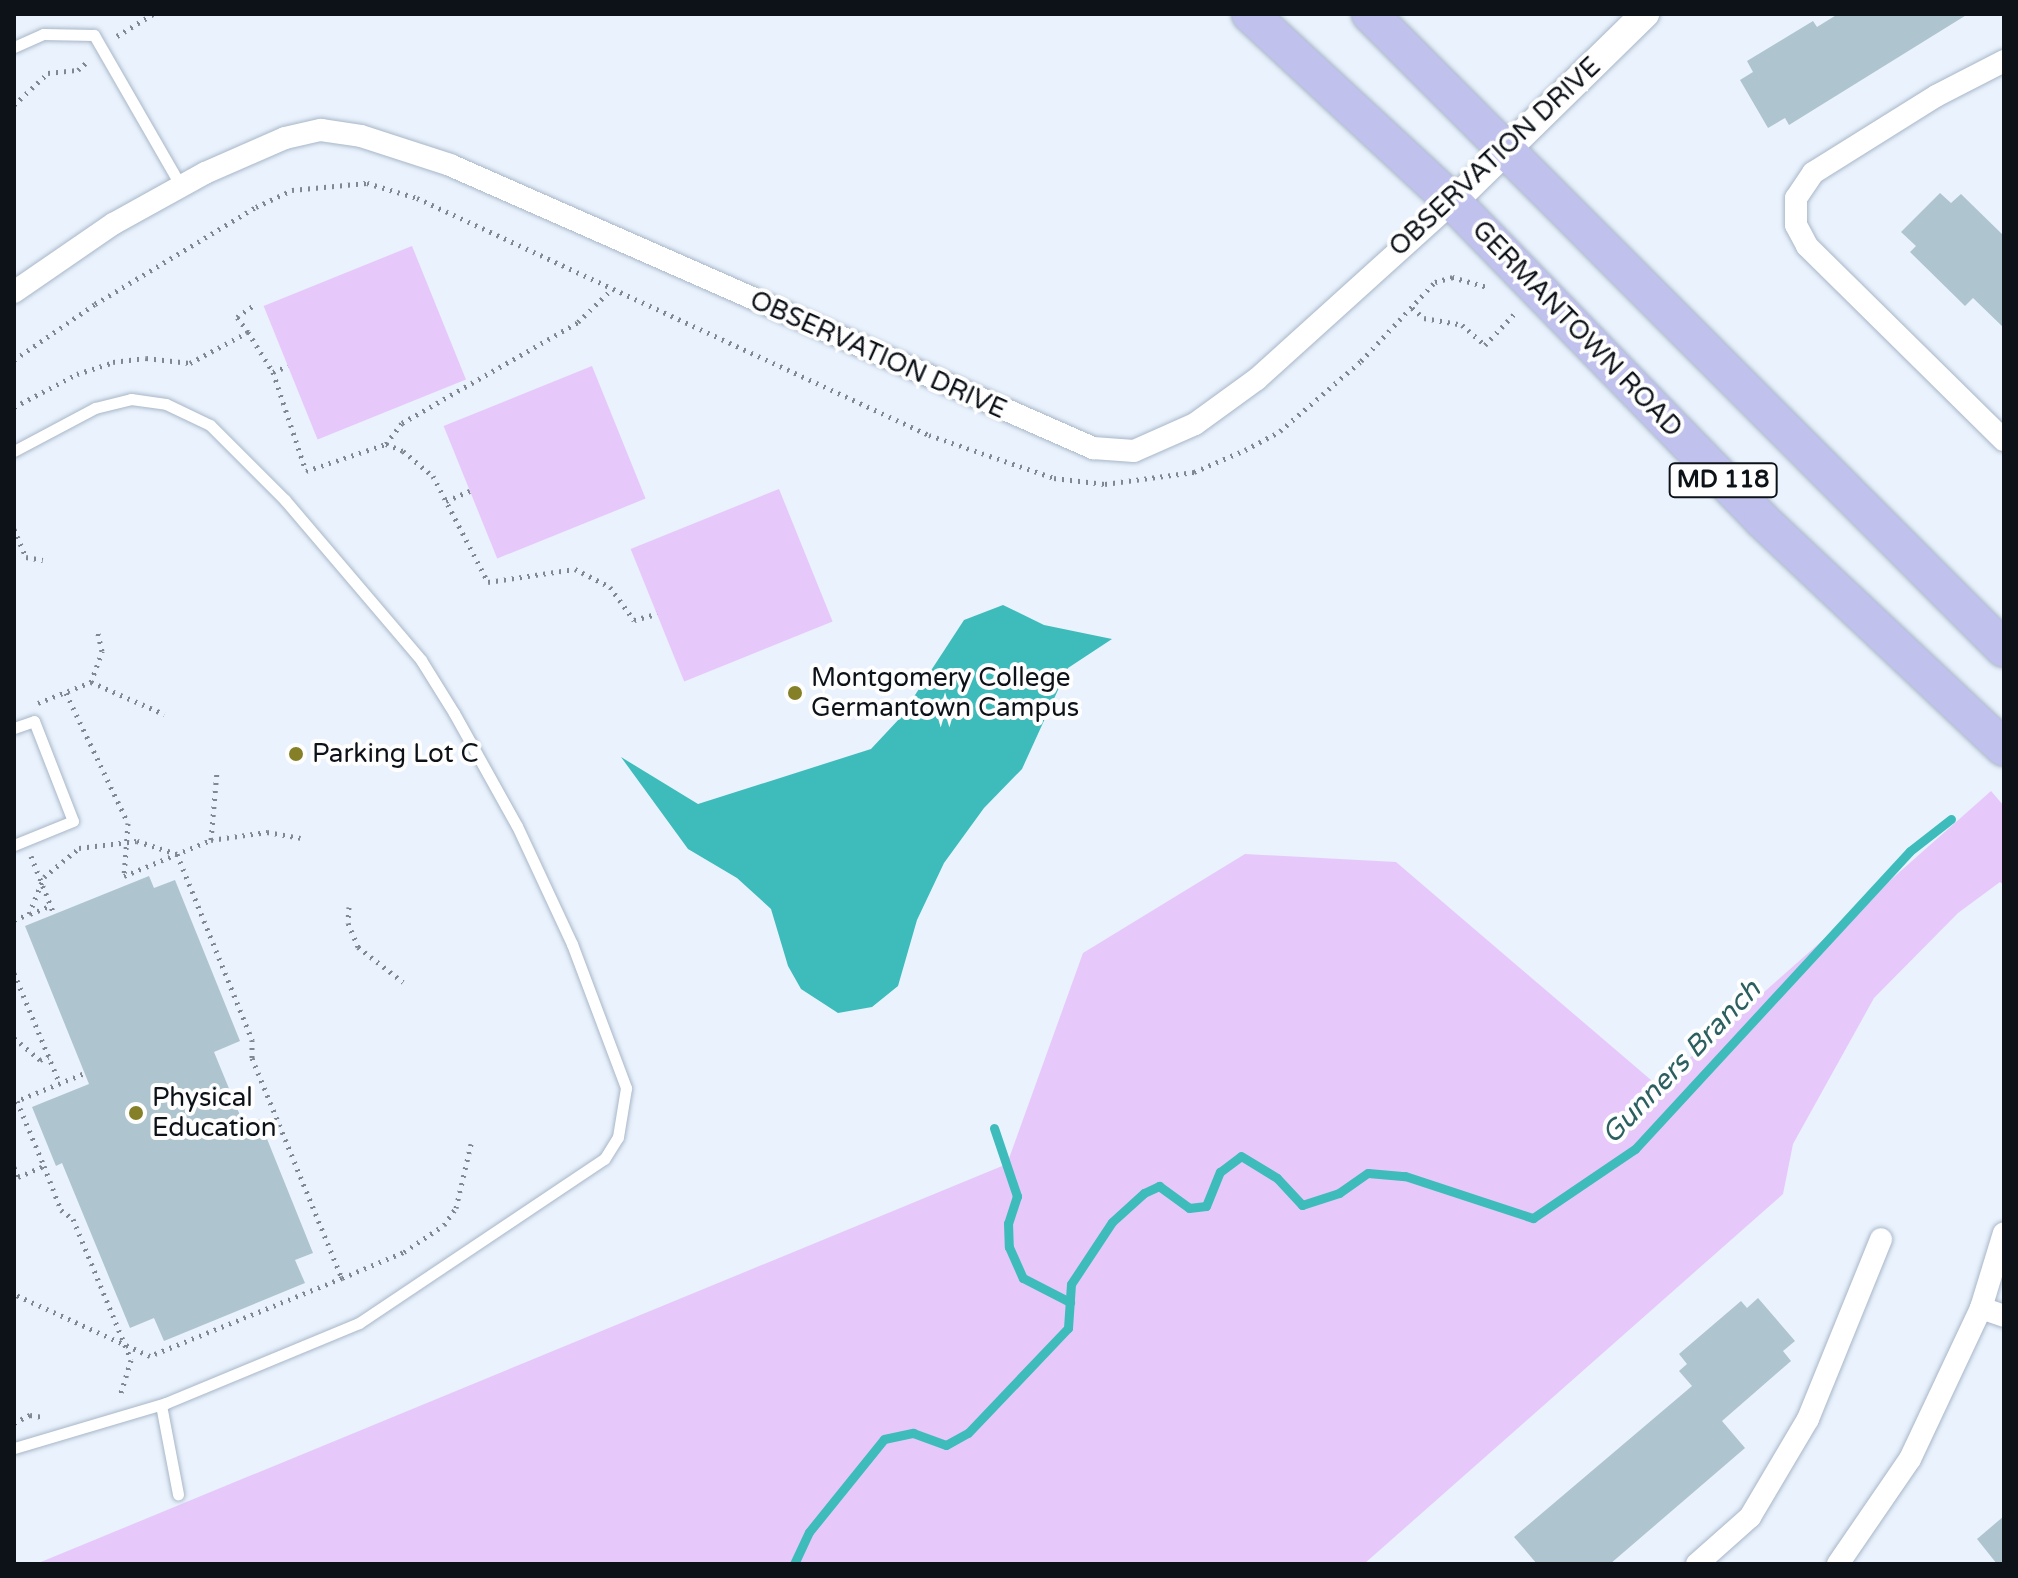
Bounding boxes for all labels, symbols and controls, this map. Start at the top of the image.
street label: OBSERVATION DRIVE [1383,51,1607,263]
street label: GERMANTOWN ROAD [1466,214,1688,444]
street label: OBSERVATION DRIVE [745,284,1011,426]
road number: MD 118 [1667,460,1779,500]
place label: Montgomery College Germantown Campus [811,662,1079,724]
marker: Montgomery College Germantown Campus [786,684,804,702]
place label: Parking Lot C [312,738,478,770]
marker: Parking Lot C [287,745,305,763]
water label: Gunners Branch [1594,973,1768,1151]
place label: Physical Education [152,1082,277,1144]
marker: Physical Education [127,1104,145,1122]

